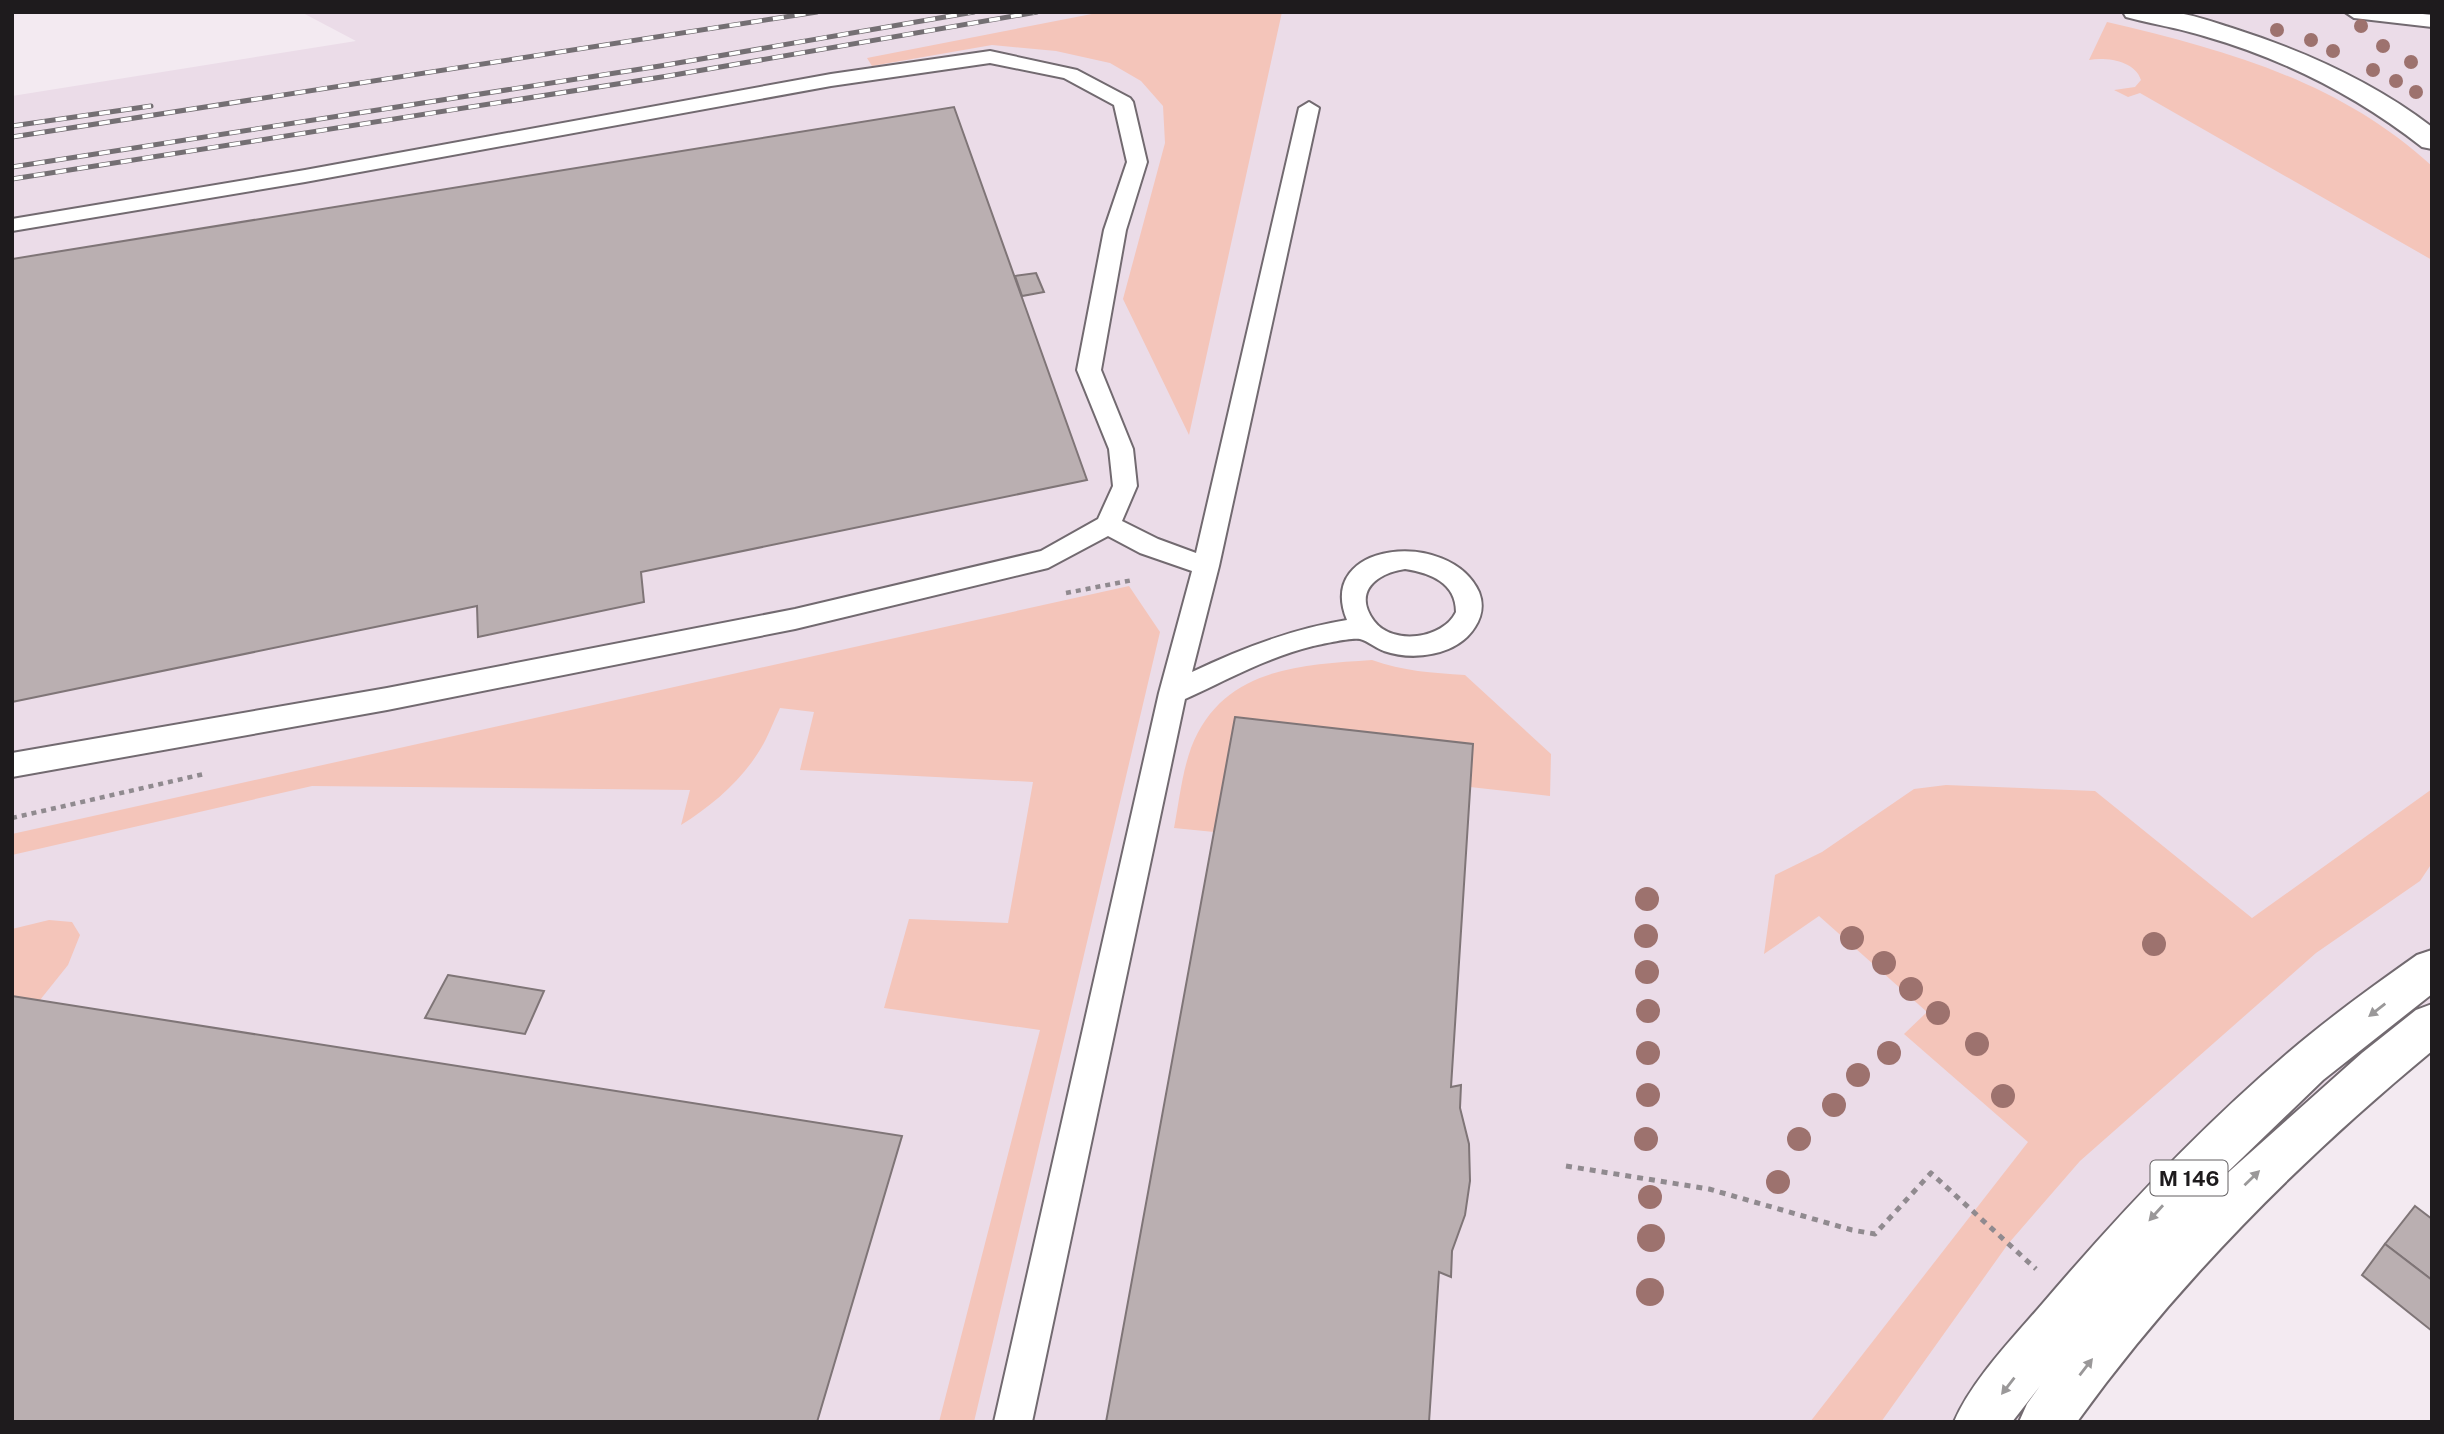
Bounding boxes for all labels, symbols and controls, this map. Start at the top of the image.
one-way arrow [2368,1002,2386,1016]
road number: M 146 [2150,1160,2228,1196]
one-way arrow [2244,1170,2261,1187]
one-way arrow [2148,1204,2164,1222]
one-way arrow [2078,1358,2092,1376]
one-way arrow [2000,1376,2015,1394]

